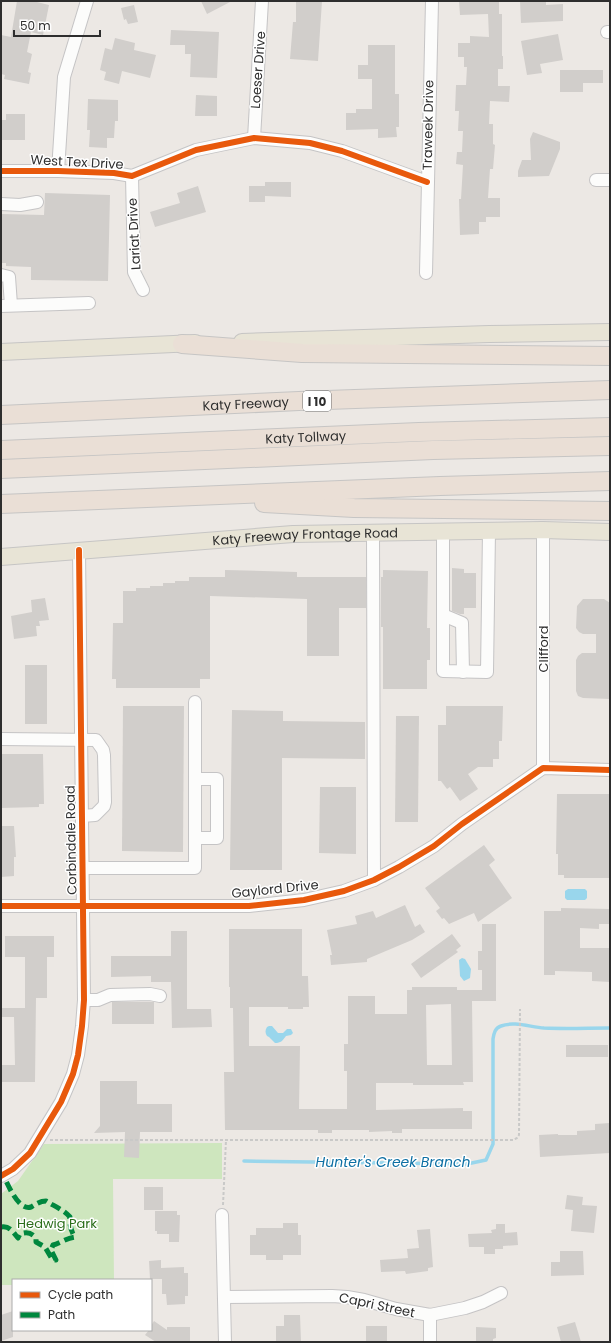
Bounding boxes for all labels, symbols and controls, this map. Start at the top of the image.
scale bar [14,12,100,38]
text: 50 m [20,17,51,34]
street label: Loeser Drive [246,31,270,109]
street label: Traweek Drive [418,80,438,170]
street label: West Tex Drive [30,150,124,174]
street label: Lariat Drive [123,198,145,270]
road number: I 10 [303,391,331,411]
street label: Katy Freeway [202,392,290,415]
street label: Katy Tollway [265,426,347,448]
street label: Katy Freeway Frontage Road [212,523,398,550]
street label: Clifford [534,626,553,672]
street label: Corbindale Road [61,785,81,895]
street label: Gaylord Drive [231,875,319,903]
water label: Hunter's Creek Branch [316,1152,470,1172]
park label: Hedwig Park [17,1214,97,1233]
legend [12,1279,152,1331]
text: Cycle path [48,1286,113,1303]
street label: Capri Street [337,1288,417,1322]
text: Path [48,1306,75,1323]

